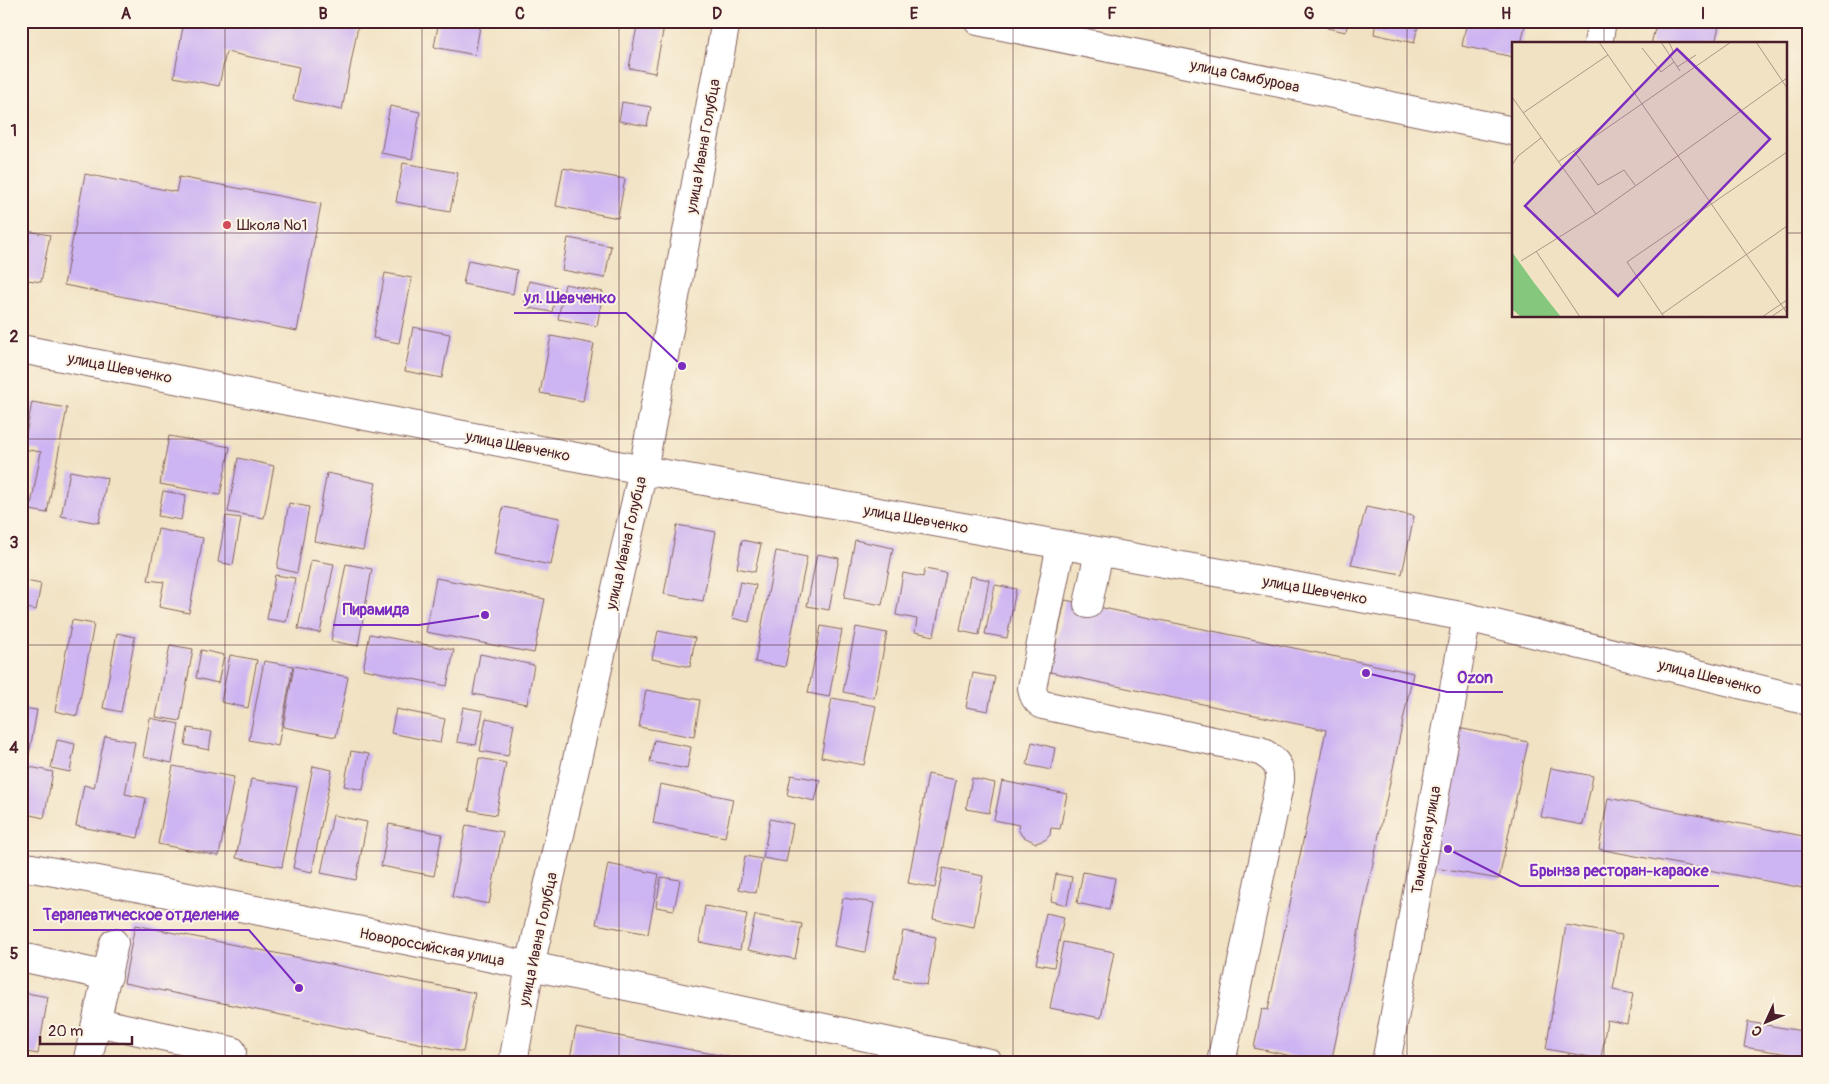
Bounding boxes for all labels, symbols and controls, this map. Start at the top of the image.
text: A [121,4,132,24]
text: B [318,4,328,24]
text: C [515,4,525,24]
text: D [712,4,722,24]
text: E [910,4,919,24]
text: F [1107,4,1117,24]
text: G [1304,4,1315,24]
text: H [1501,4,1511,24]
text: I [1701,4,1705,24]
inset map [1512,42,1786,318]
street label: улица Самбурова [1188,55,1301,97]
street label: улица Ивана Голубца [682,77,725,216]
text: 1 [11,121,17,141]
place label: Школа №1 [237,216,307,235]
marker: Школа №1 [221,219,233,231]
callout: ул. Шевченко [514,282,626,313]
text: ул. Шевченко [523,288,616,308]
text: 2 [10,327,19,347]
street label: улица Шевченко [65,349,174,388]
street label: улица Шевченко [463,427,572,466]
street label: улица Ивана Голубца [602,475,651,613]
street label: улица Шевченко [861,501,970,538]
text: 3 [10,533,19,553]
street label: улица Шевченко [1260,572,1369,609]
callout: Пирамида [333,594,419,625]
text: Пирамида [343,600,410,620]
street label: улица Шевченко [1655,655,1764,700]
callout: Ozon [1447,661,1503,692]
text: Ozon [1457,668,1493,688]
text: 4 [9,738,19,758]
street label: Таманская улица [1408,784,1445,896]
callout: Брынза ресторан-караоке [1520,855,1719,886]
text: Брынза ресторан-караоке [1529,861,1710,881]
street label: улица Ивана Голубца [515,870,562,1009]
callout: Терапевтическое отделение [33,899,249,930]
text: Терапевтическое отделение [42,905,240,925]
street label: Новороссийская улица [358,924,506,971]
text: 5 [10,944,19,964]
north arrow [1742,996,1792,1046]
scale bar [40,1014,132,1046]
text: С [1748,1021,1766,1040]
text: 20 m [48,1022,83,1041]

